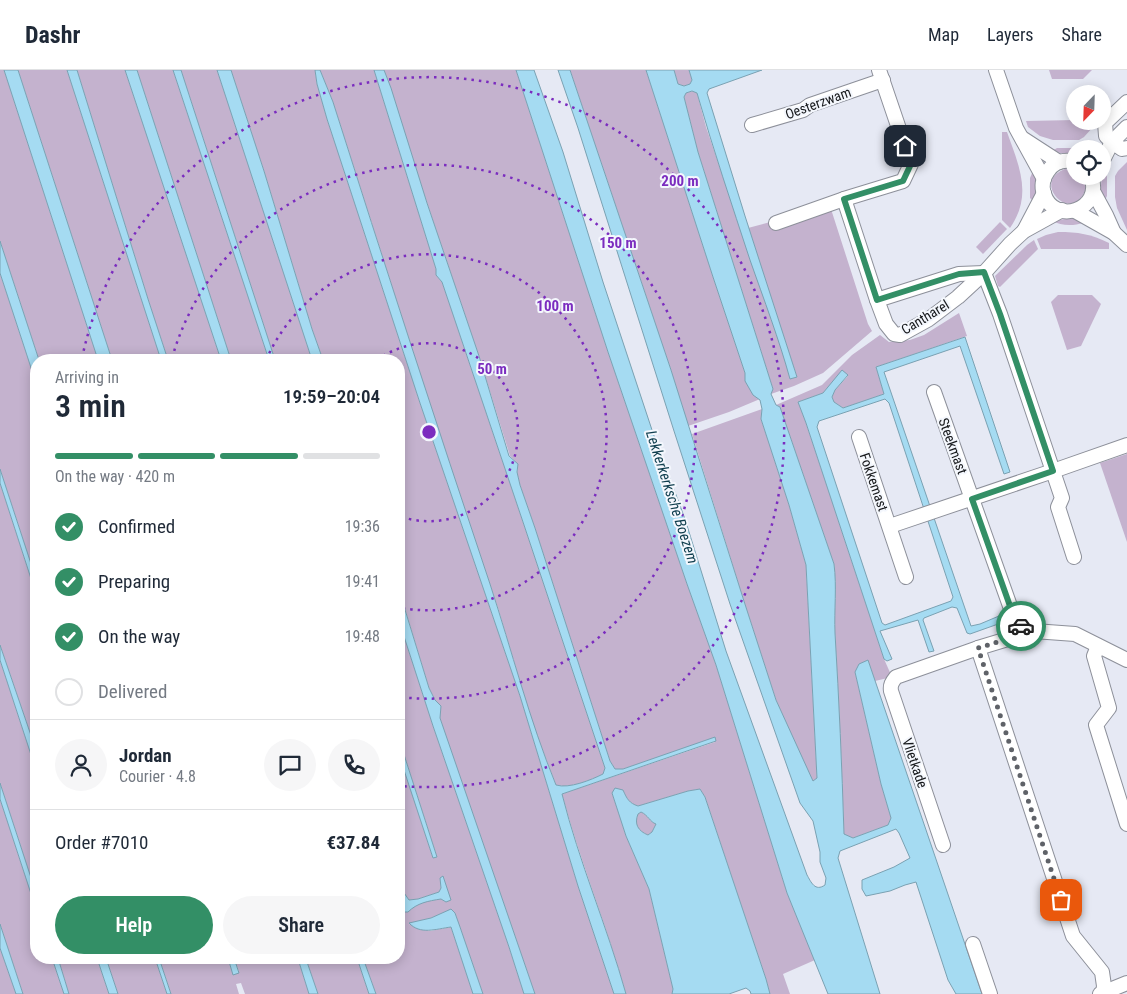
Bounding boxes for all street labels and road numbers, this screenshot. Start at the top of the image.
street label: Oesterzwam [783,84,853,122]
street label: Cantharel [898,297,952,337]
street label: Steekmast [935,416,971,476]
street label: Fokkemast [857,451,891,513]
street label: Vlietkade [899,736,931,790]

